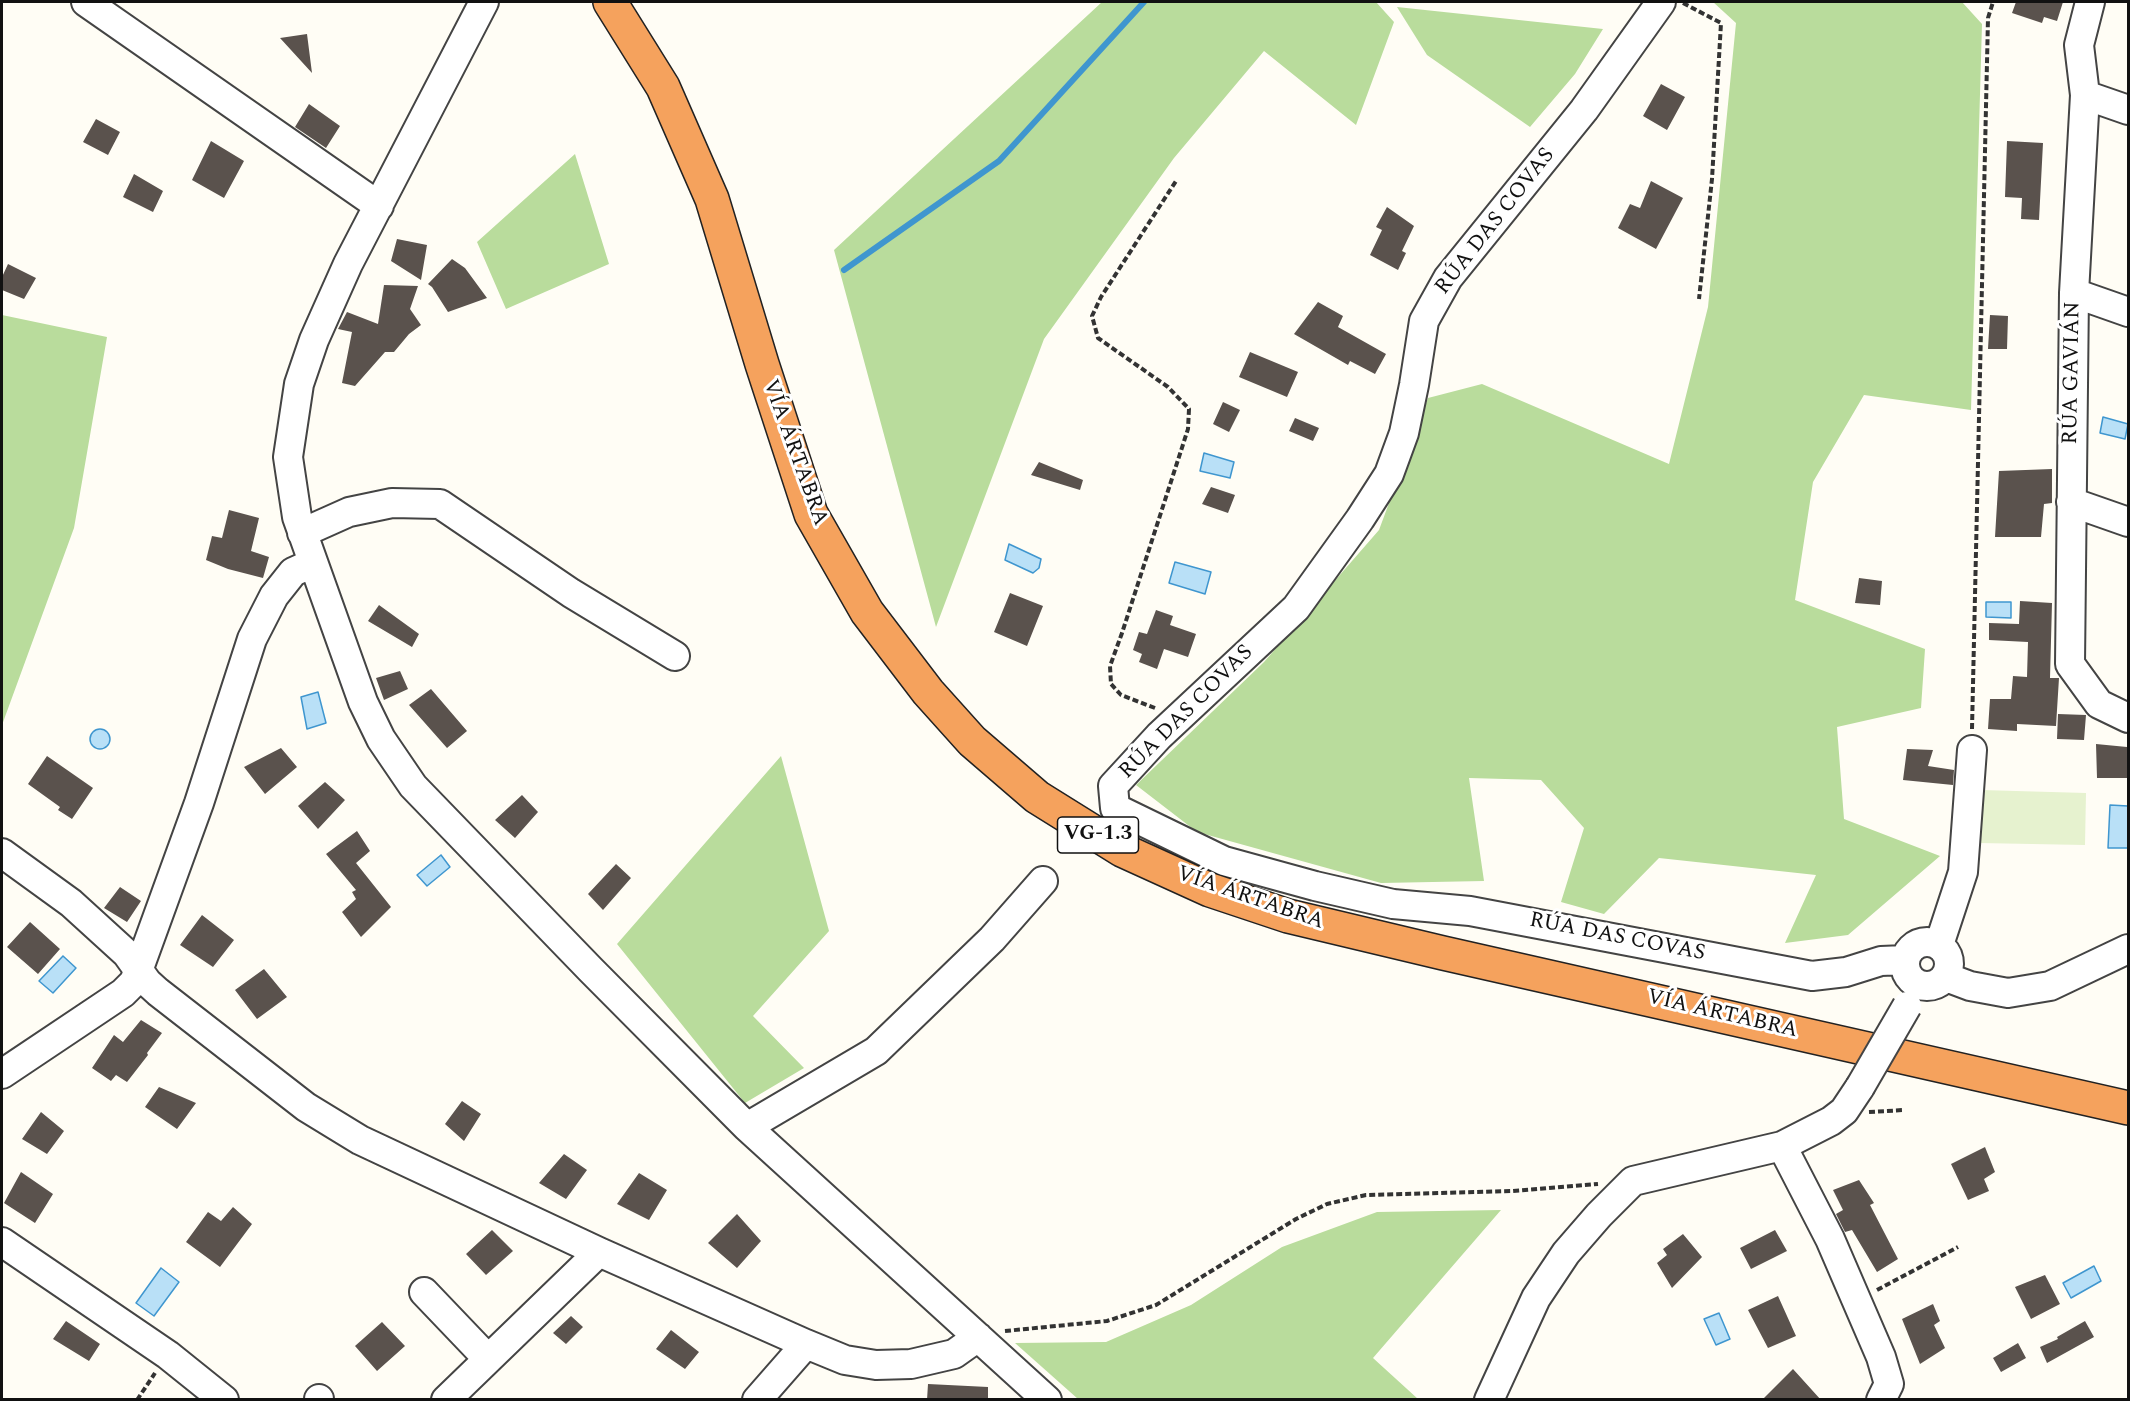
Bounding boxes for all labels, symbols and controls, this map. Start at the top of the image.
street label: RÚA DAS COVAS [1431,143,1561,301]
street label: RÚA GAVIÁN [2059,301,2087,445]
street label: VÍA ÁRTABRA [755,376,833,530]
street label: RÚA DAS COVAS [1114,640,1260,786]
road number: VG-1.3 [1058,817,1138,853]
street label: VÍA ÁRTABRA [1173,861,1327,937]
street label: RÚA DAS COVAS [1527,908,1707,968]
street label: VÍA ÁRTABRA [1644,985,1800,1045]

